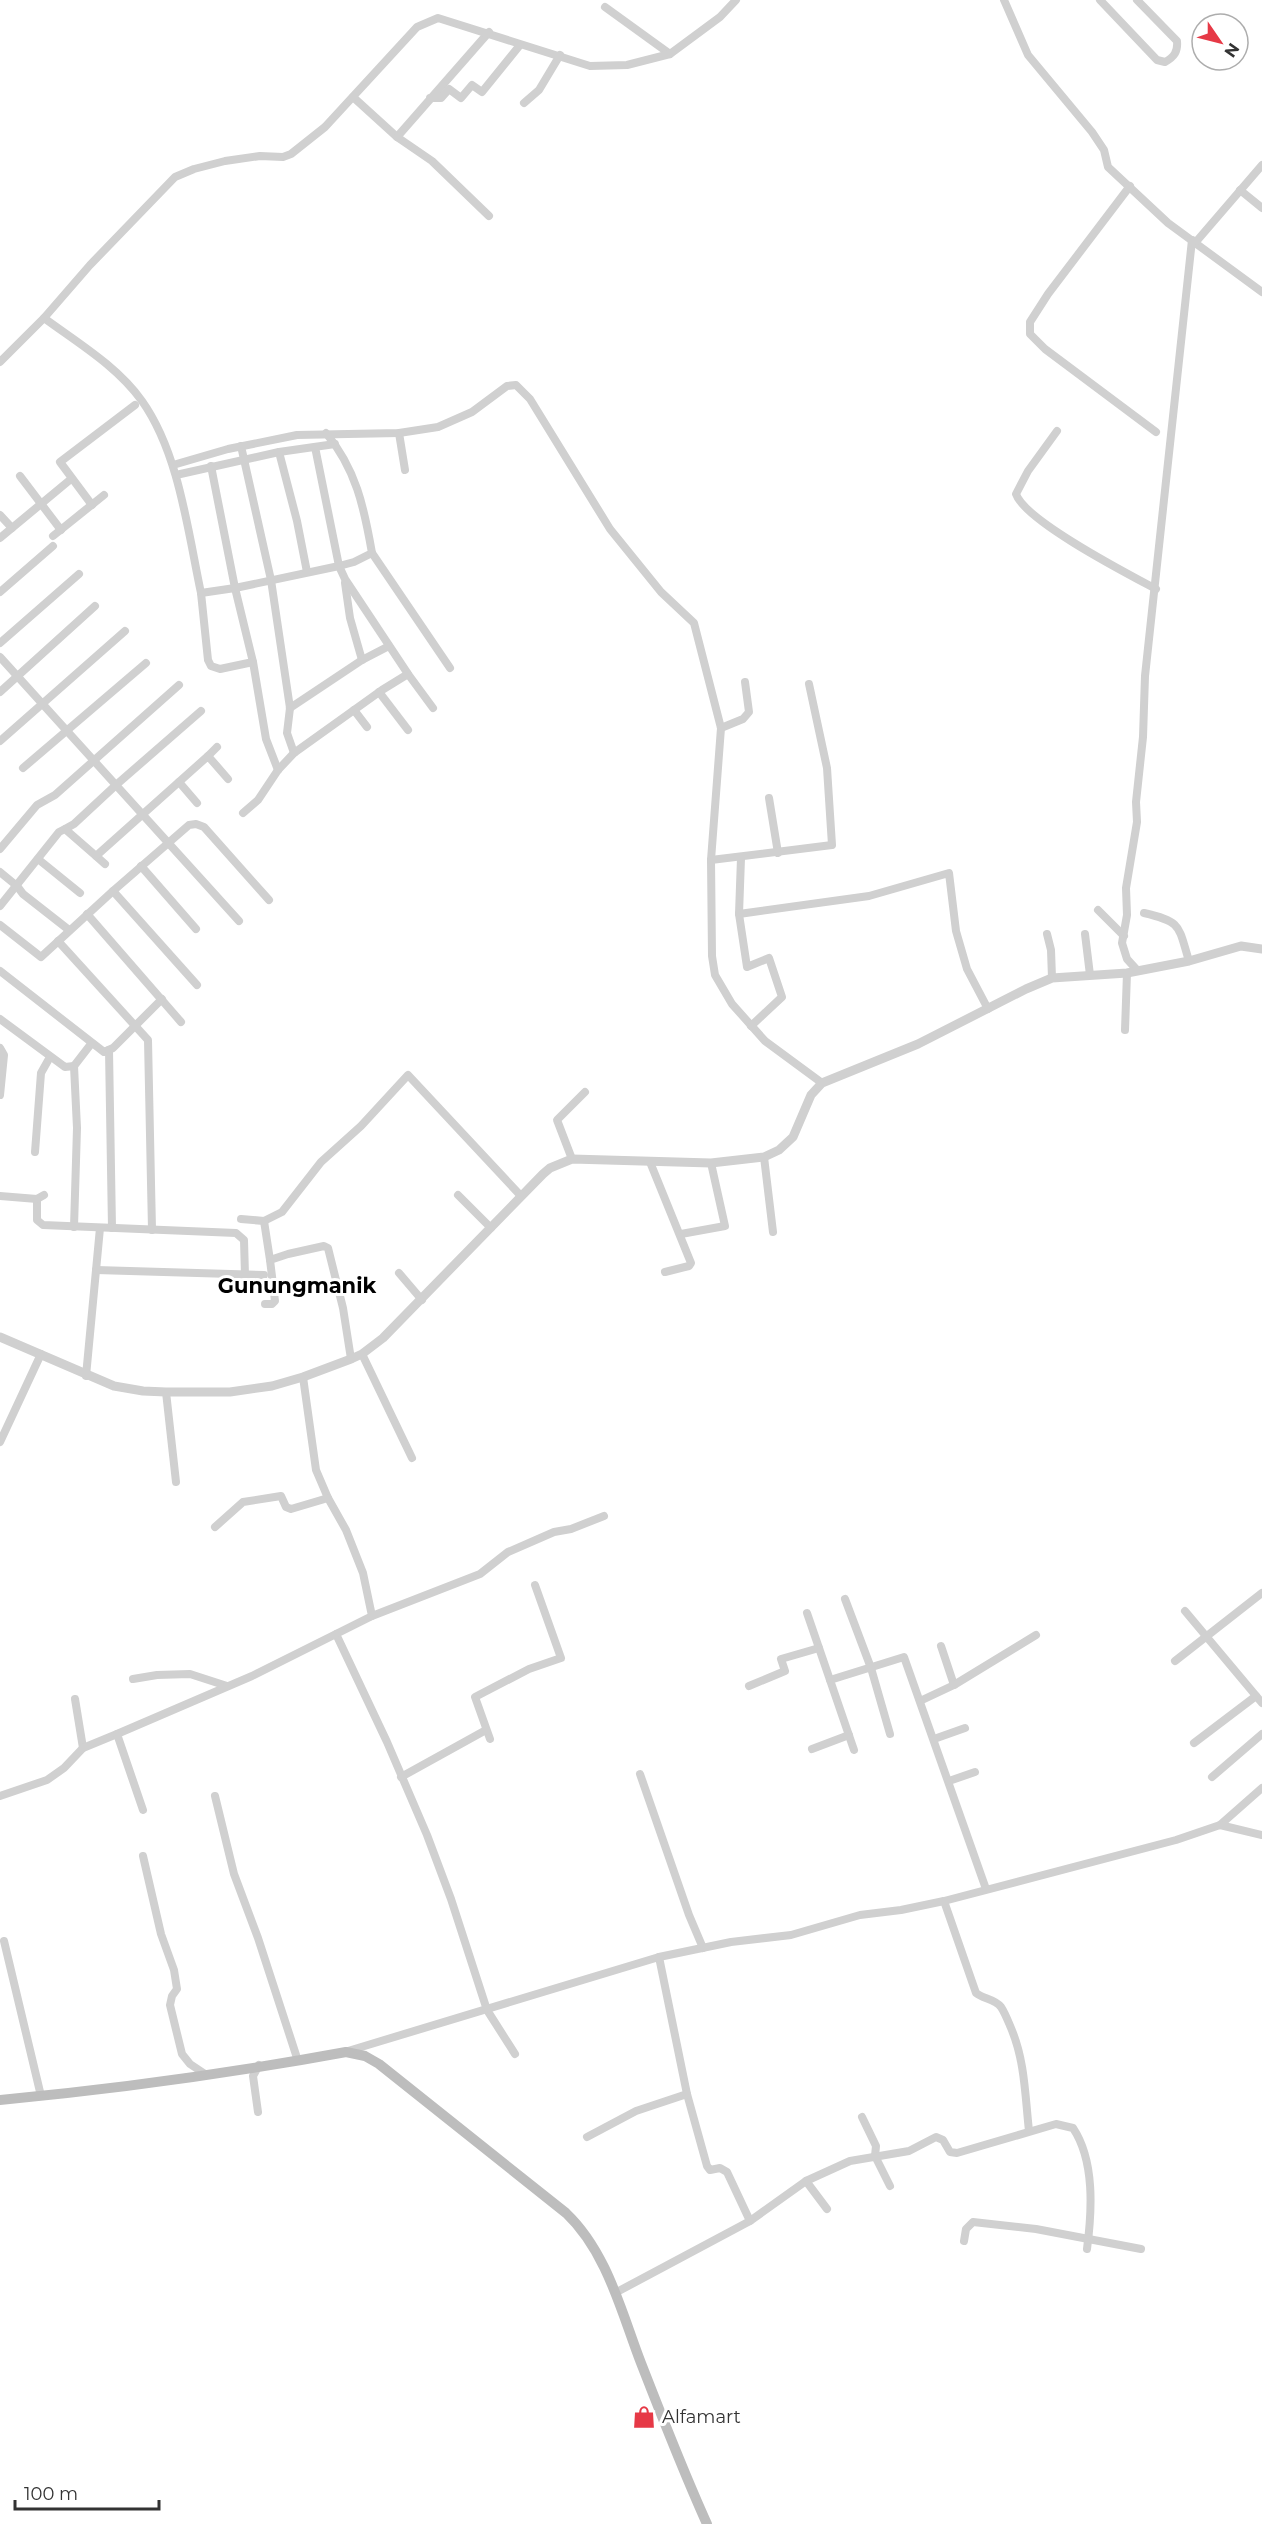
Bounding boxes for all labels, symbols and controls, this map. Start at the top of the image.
north arrow [1190,12,1250,72]
text: N [1220,40,1243,61]
district label: Gunungmanik [218,1273,376,1298]
shop icon: Alfamart [631,2404,657,2430]
place label: Alfamart [662,2406,741,2428]
scale bar [15,2473,159,2511]
text: 100 m [24,2483,78,2505]

